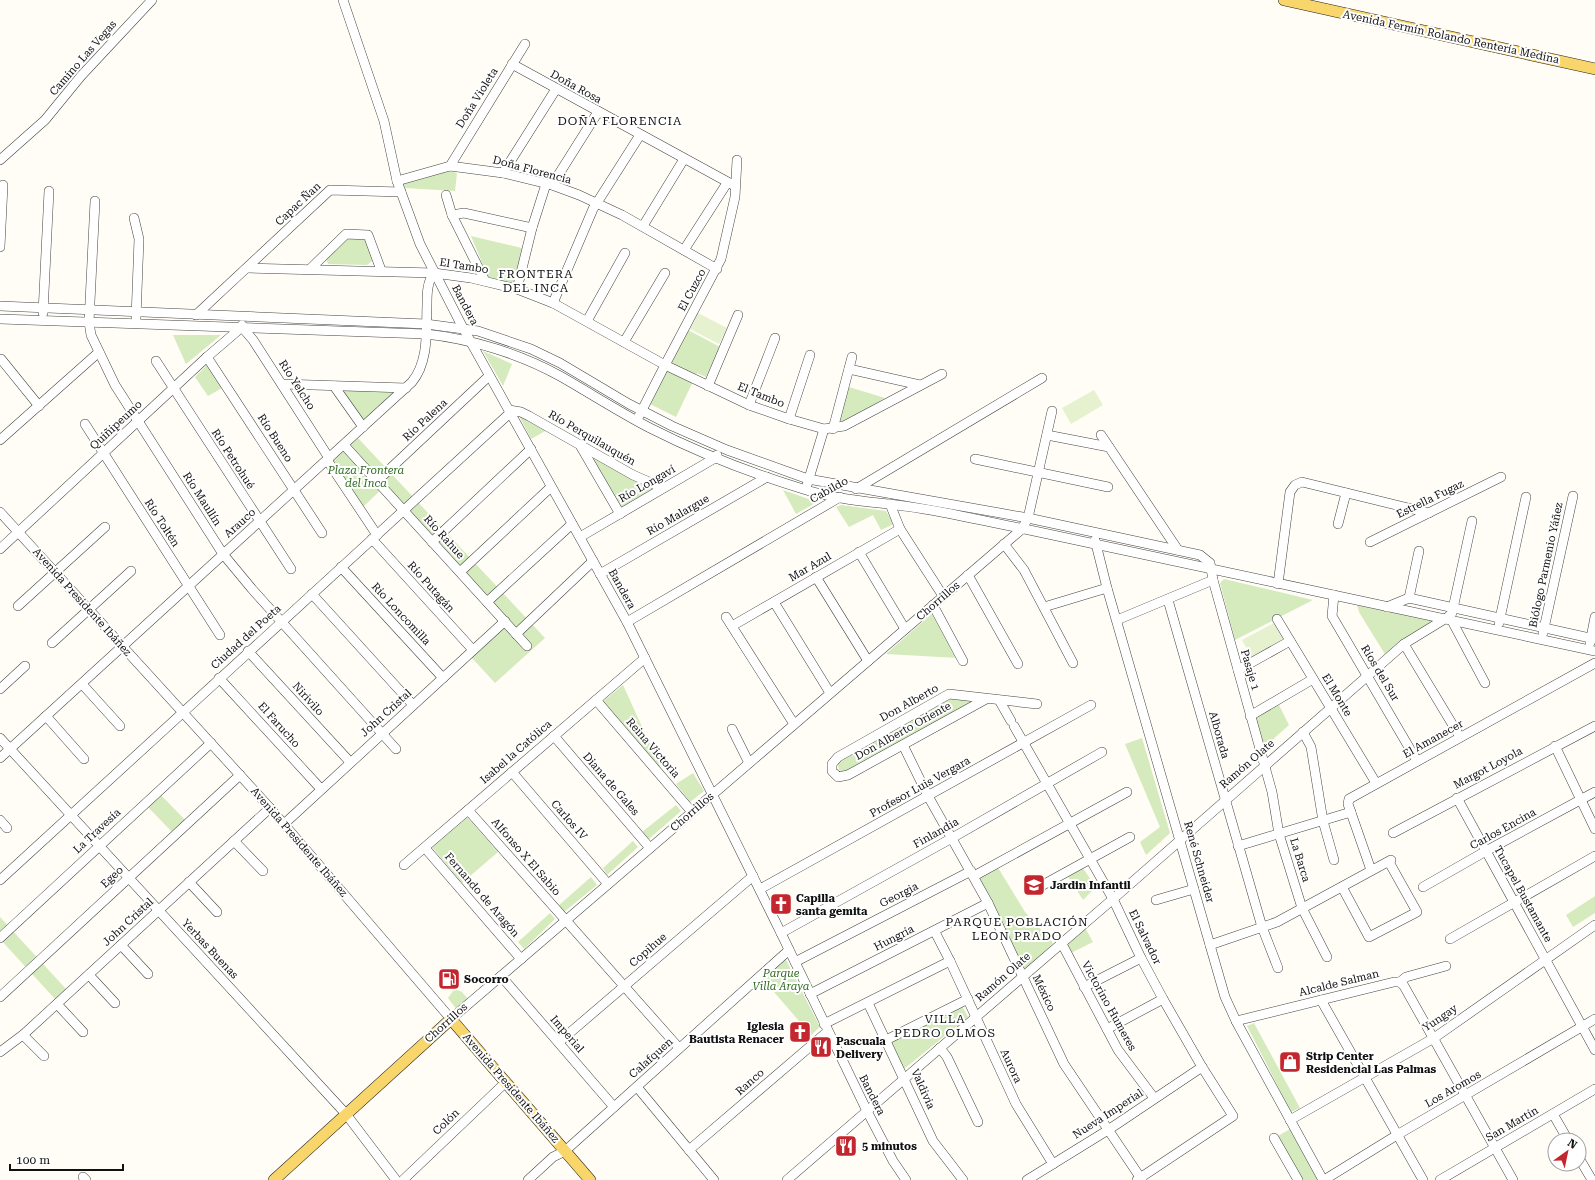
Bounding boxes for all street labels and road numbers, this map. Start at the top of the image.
street label: Avenida Fermín Rolando Rentería Medina [1342,8,1560,66]
street label: Camino Las Vegas [47,18,119,98]
street label: Doña Violeta [453,65,501,131]
street label: Doña Rosa [548,68,604,106]
street label: Doña Florencia [491,153,573,187]
street label: Capac Ñan [273,180,323,228]
street label: El Tambo [439,256,490,276]
street label: El Cuzco [675,266,709,313]
street label: Bandera [449,283,481,327]
street label: Río Yelcho [276,358,318,413]
street label: El Tambo [736,380,787,410]
street label: Río Palena [400,396,450,444]
street label: Quiñipeumo [87,397,145,452]
street label: Río Perquilauquén [546,408,638,468]
street label: Río Bueno [255,412,295,465]
street label: Río Petrohué [209,427,257,491]
street label: Río Longaví [616,462,678,505]
street label: Río Maullín [180,470,224,528]
street label: Cabildo [808,474,851,506]
street label: Estrella Fugaz [1394,477,1466,521]
street label: Río Malargue [644,492,712,538]
street label: Río Toltén [142,497,182,549]
street label: Biólogo Parmenio Yáñez [1526,501,1566,629]
street label: Arauco [222,505,259,540]
street label: Río Rahue [421,513,467,561]
street label: Avenida Presidente Ibáñez [30,545,134,659]
street label: Mar Azul [786,549,834,584]
street label: Río Putagán [405,559,457,615]
street label: Bandera [606,567,638,611]
street label: Chorrillos [914,579,962,623]
street label: Río Loncomilla [369,580,433,648]
street label: Ciudad del Poeta [208,602,284,672]
street label: Ríos del Sur [1358,643,1402,704]
street label: Pasaje 1 [1238,648,1262,692]
street label: El Monte [1319,671,1355,719]
street label: Nirivilo [290,680,326,719]
street label: Don Alberto [877,681,941,724]
street label: John Cristal [358,686,415,739]
street label: Don Alberto Oriente [853,699,953,763]
street label: El Farucho [255,700,303,751]
street label: Alborada [1206,710,1232,760]
street label: Reina Victoria [624,715,683,781]
street label: El Amanecer [1401,717,1466,761]
street label: Isabel la Católica [478,718,554,786]
street label: Ramón Olate [1217,737,1277,791]
street label: Margot Loyola [1451,744,1525,792]
street label: Diana de Gales [580,750,642,818]
street label: Profesor Luis Vergara [868,754,973,820]
street label: Avenida Presidente Ibáñez [248,785,350,899]
street label: Chorrillos [668,790,716,834]
street label: Carlos IV [548,797,590,843]
street label: La Travesía [71,806,123,856]
street label: Carlos Encina [1468,806,1538,852]
street label: Finlandia [911,815,961,851]
street label: Alfonso X El Sabio [489,816,563,899]
street label: René Schneider [1181,820,1217,905]
street label: La Barca [1287,836,1313,884]
street label: Tucapel Bustamante [1491,844,1555,944]
street label: Fernando de Aragón [442,850,522,940]
street label: Egeo [98,863,126,891]
street label: Georgia [877,880,921,910]
street label: John Cristal [100,895,156,949]
street label: El Salvador [1126,907,1164,967]
street label: Yerbas Buenas [179,917,241,981]
street label: Hungría [872,922,916,954]
street label: Copihue [627,930,669,970]
street label: Ramón Olate [973,950,1033,1004]
street label: Victorino Humeres [1079,959,1139,1053]
street label: Alcalde Salman [1298,967,1380,999]
street label: México [1030,973,1058,1014]
street label: Chorrillos [422,1000,470,1046]
street label: Yungay [1420,1001,1460,1034]
street label: Imperial [547,1013,587,1056]
street label: Avenida Presidente Ibáñez [460,1031,562,1145]
street label: Calafquen [626,1035,676,1081]
street label: Aurora [998,1047,1025,1085]
street label: Ranco [733,1066,767,1098]
street label: Valdivia [908,1067,938,1111]
street label: Los Aromos [1423,1068,1483,1110]
street label: Bandera [856,1073,888,1118]
street label: Nueva Imperial [1070,1086,1146,1142]
street label: San Martín [1483,1104,1541,1144]
street label: Colón [430,1106,462,1138]

